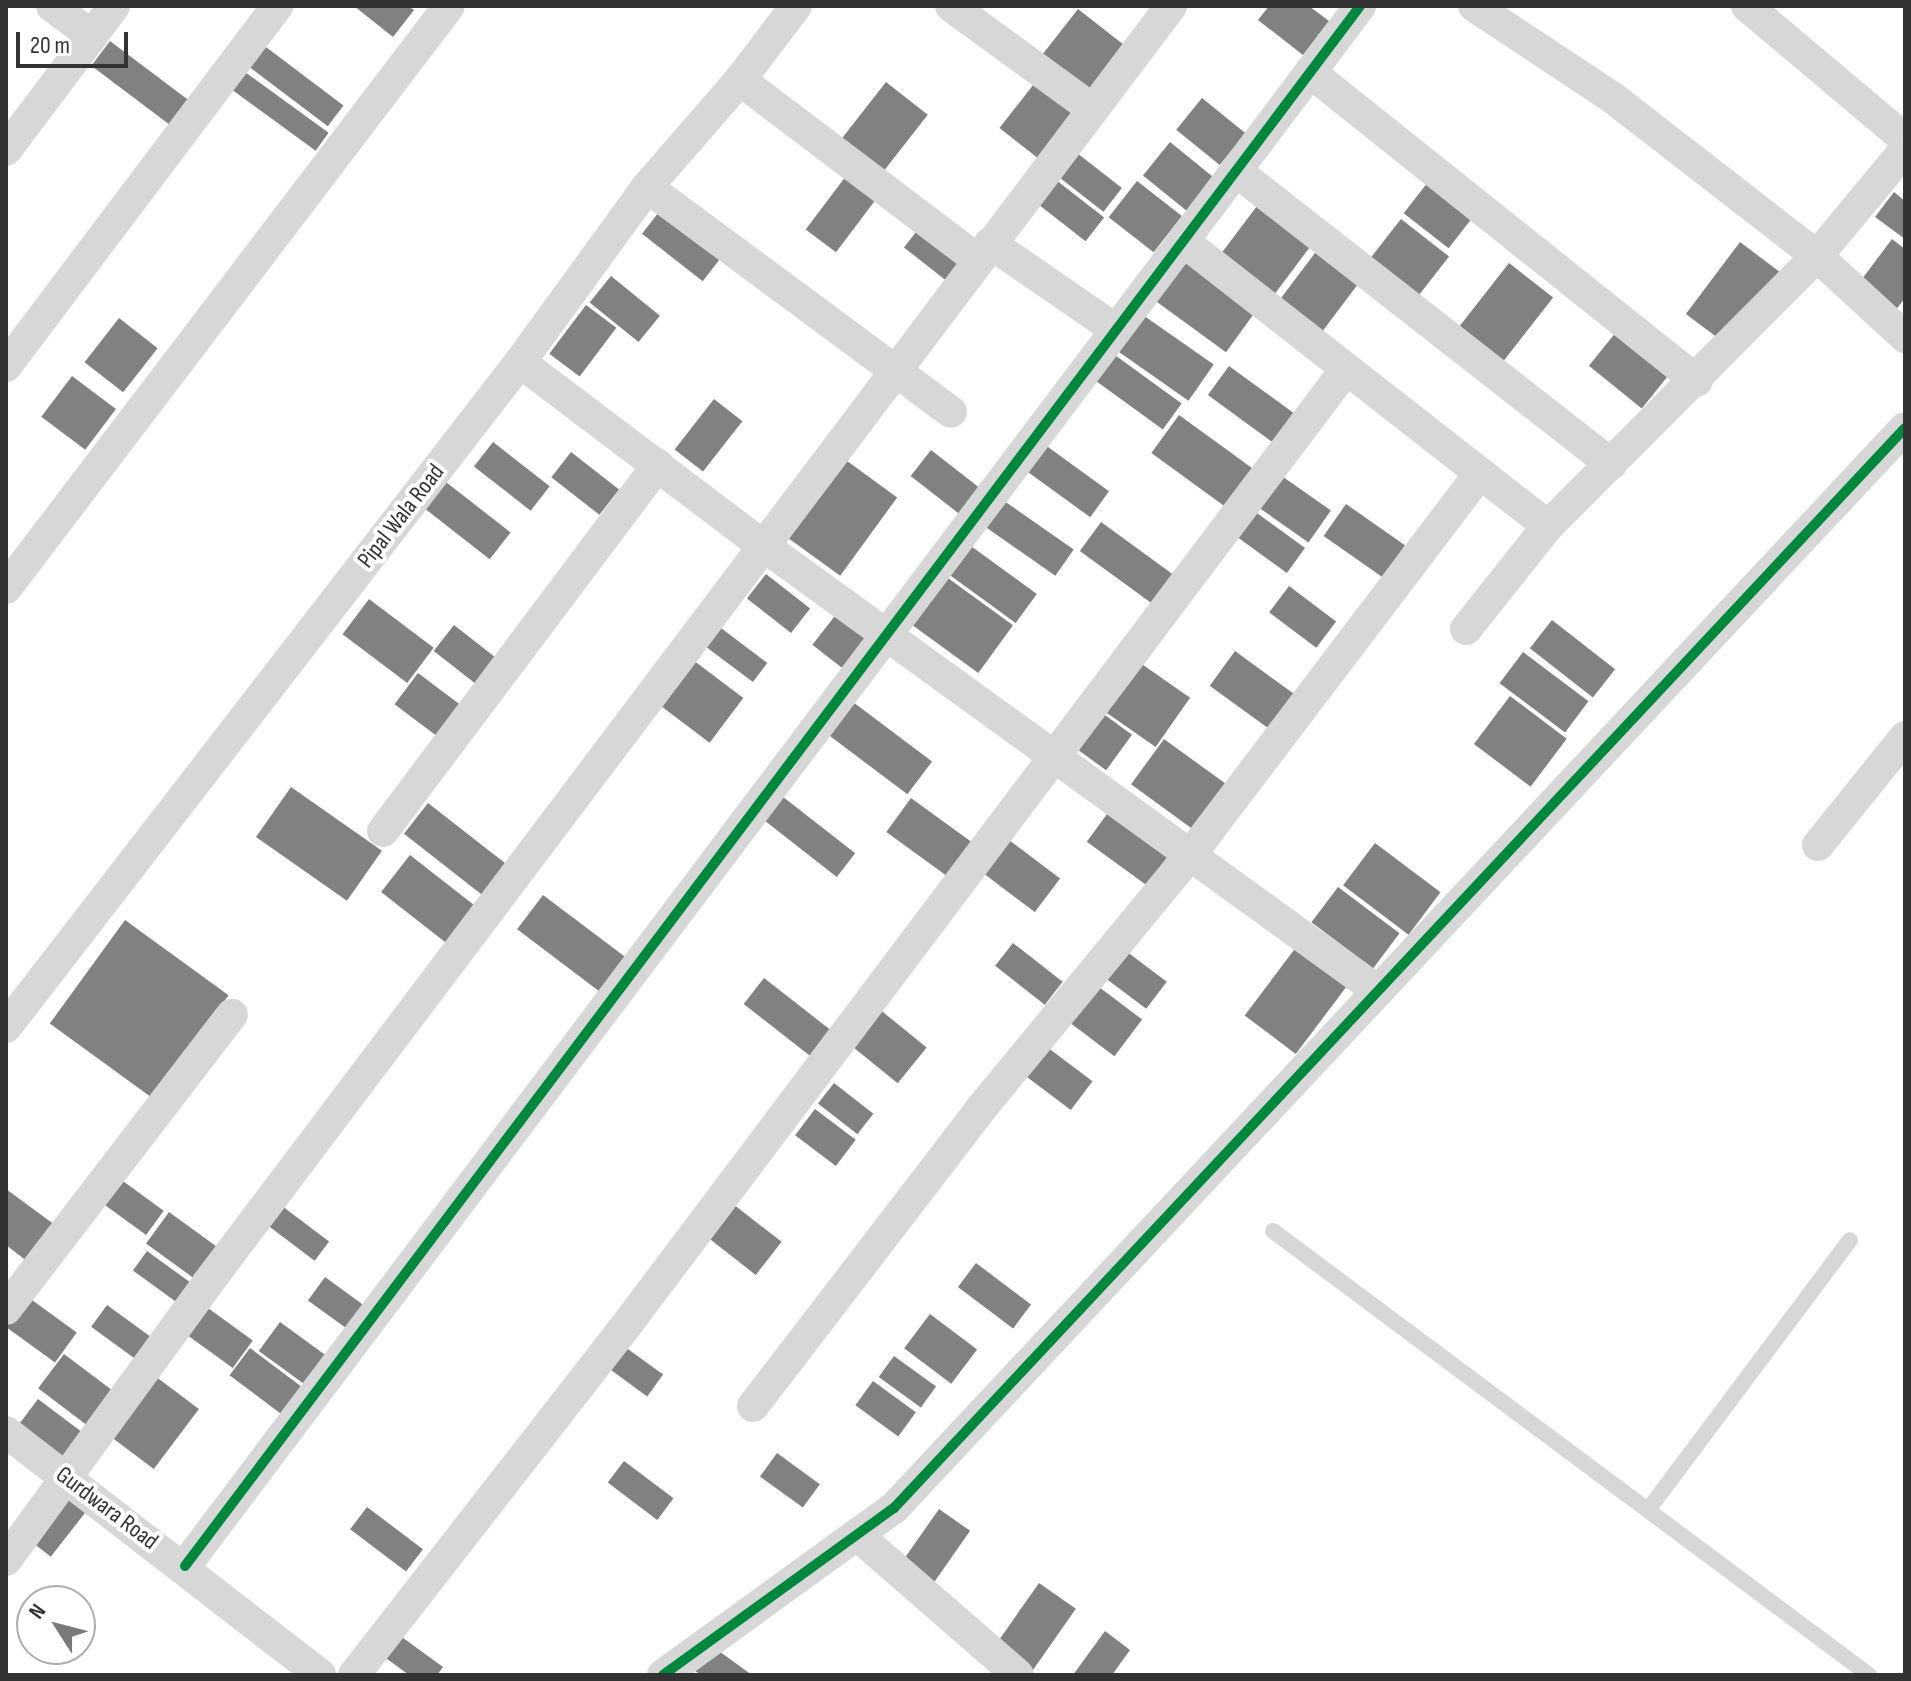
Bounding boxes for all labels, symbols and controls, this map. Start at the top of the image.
scale bar [20,16,132,66]
text: 20 m [30,31,70,60]
street label: Pipal Wala Road [352,458,450,574]
street label: Gurdwara Road [50,1460,164,1556]
north arrow [16,1585,96,1665]
text: N [23,1599,52,1624]

